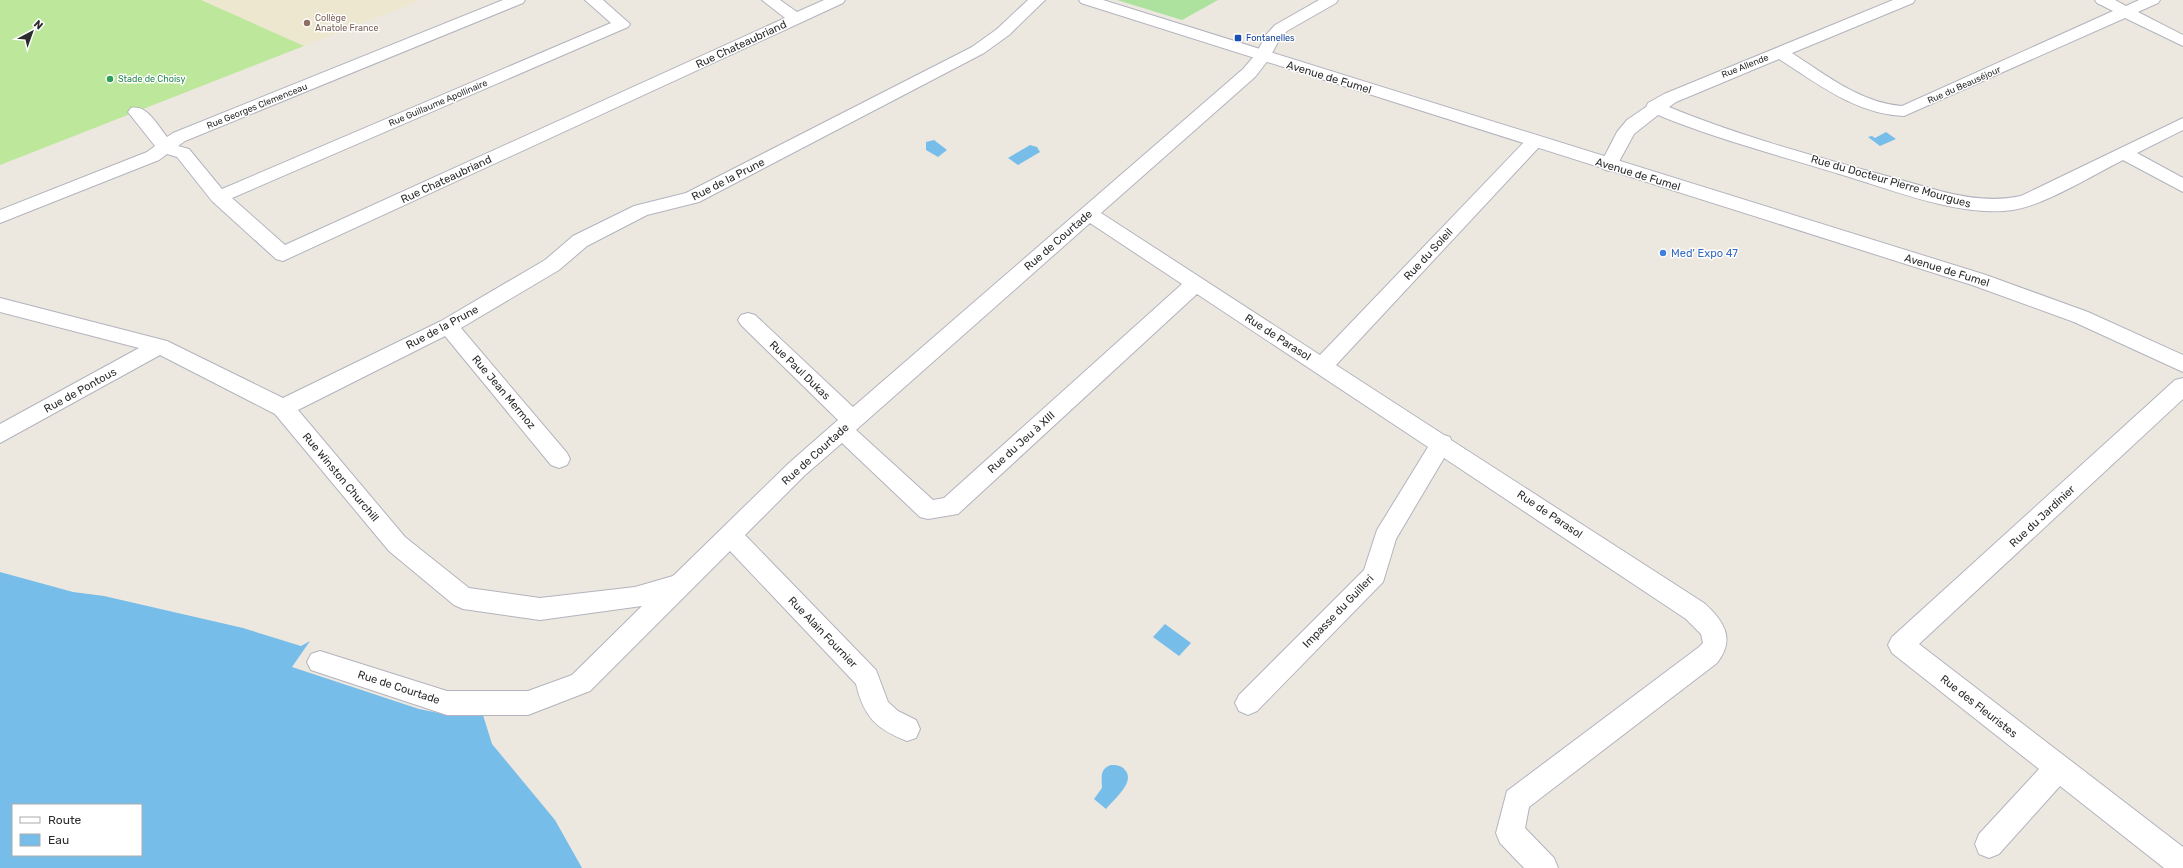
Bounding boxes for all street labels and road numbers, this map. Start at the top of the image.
street label: Rue Chateaubriand [694,18,789,71]
street label: Rue Allende [1720,52,1770,80]
street label: Avenue de Fumel [1285,58,1373,97]
street label: Rue du Beauséjour [1926,64,2003,106]
street label: Rue Guillaume Apollinaire [387,78,489,128]
street label: Rue Georges Clemenceau [205,81,309,131]
street label: Rue du Docteur Pierre Mourgues [1809,152,1973,211]
street label: Rue Chateaubriand [399,153,494,206]
street label: Rue de la Prune [690,155,767,203]
street label: Avenue de Fumel [1594,155,1682,194]
street label: Rue de Courtade [1022,207,1095,273]
street label: Rue du Soleil [1401,226,1456,283]
street label: Avenue de Fumel [1903,251,1991,290]
street label: Rue de la Prune [404,303,481,352]
street label: Rue de Parasol [1242,311,1313,364]
street label: Rue Paul Dukas [767,338,833,403]
street label: Rue Jean Mermoz [469,353,538,432]
street label: Rue de Pontous [42,365,119,416]
street label: Rue du Jeu à XIII [985,409,1058,476]
street label: Rue de Courtade [779,421,851,488]
street label: Rue Winston Churchill [300,430,382,524]
street label: Rue du Jardinier [2007,482,2078,550]
street label: Rue de Parasol [1515,488,1585,541]
street label: Impasse du Guilleri [1300,572,1377,651]
street label: Rue Alain Fournier [785,594,860,671]
street label: Rue de Courtade [356,668,442,707]
street label: Rue des Fleuristes [1938,672,2020,741]

